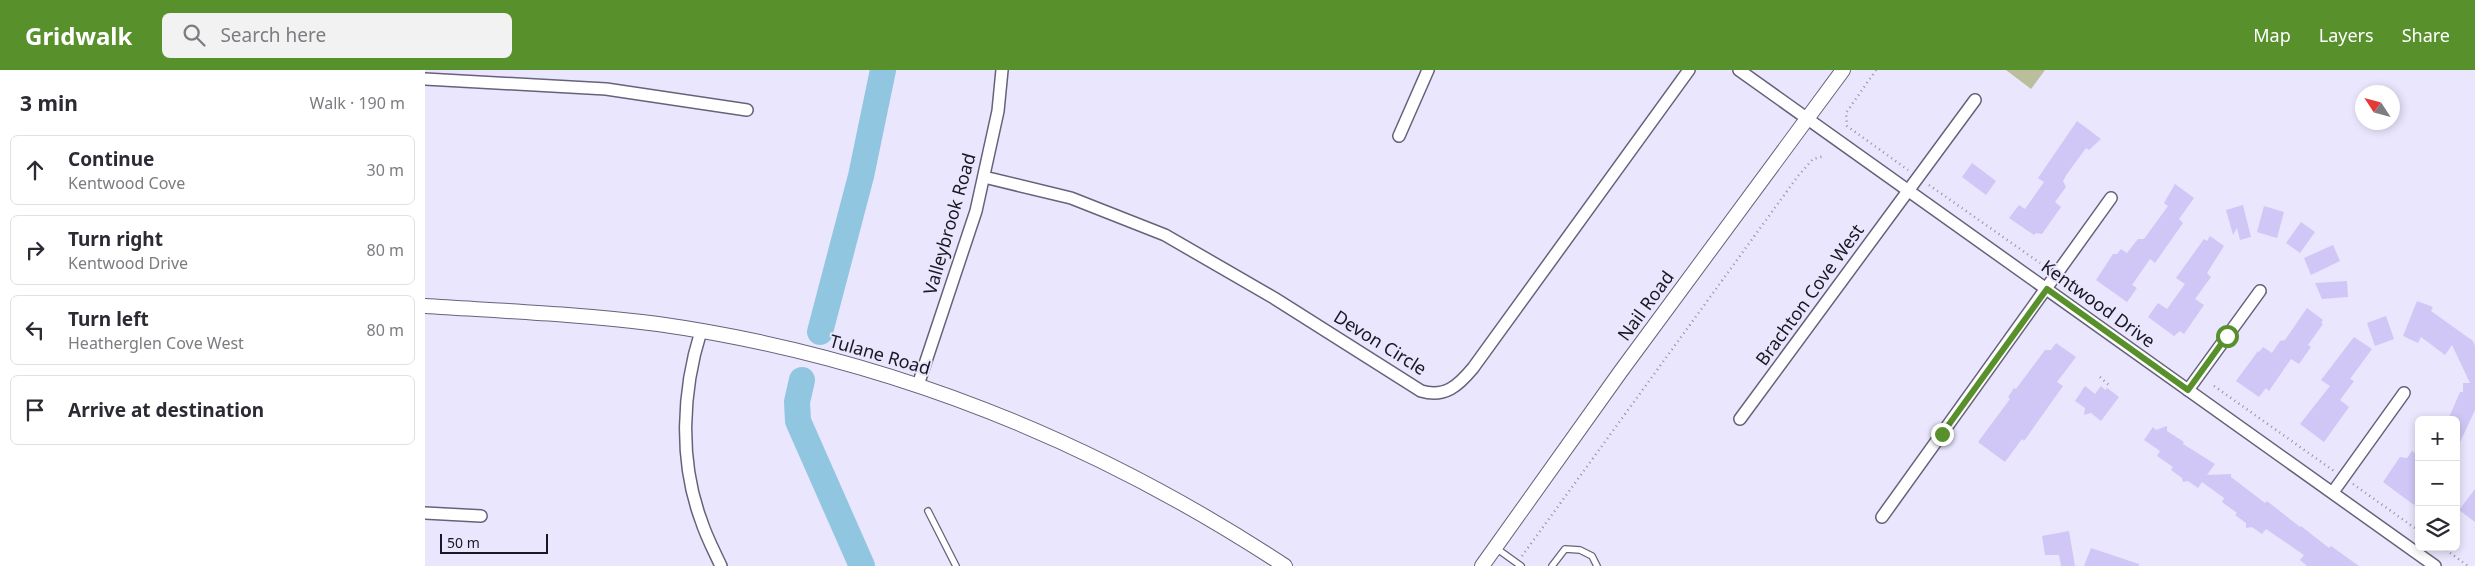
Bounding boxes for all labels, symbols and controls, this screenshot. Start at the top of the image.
search box [162,13,512,58]
text: Gridwalk [25,19,132,52]
icon: search [180,21,208,49]
text: Search here [220,22,326,48]
text: Map [2253,23,2291,47]
text: Layers [2319,23,2374,47]
text: Share [2402,23,2450,47]
north arrow [2355,85,2400,130]
text: 3 min [20,89,78,117]
text: Walk · 190 m [310,92,405,114]
text: Continue [68,146,154,172]
street label: Valleybrook Road [917,150,981,297]
icon: ahead [21,156,49,184]
text: 30 m [367,159,404,181]
text: Kentwood Cove [68,172,185,194]
street label: Brachton Cove West [1750,218,1869,370]
text: Turn right [68,226,163,252]
icon: right [21,236,49,264]
text: 80 m [367,239,404,261]
text: Kentwood Drive [68,252,188,274]
street label: Kentwood Drive [2037,254,2160,353]
street label: Nail Road [1612,266,1679,345]
street label: Devon Circle [1330,304,1432,380]
text: Turn left [68,306,149,332]
icon: left [21,316,49,344]
text: 80 m [367,319,404,341]
route start [2216,325,2239,348]
street label: Tulane Road [827,328,934,380]
text: Heatherglen Cove West [68,332,244,354]
icon: arrive [21,396,49,424]
text: Arrive at destination [68,397,264,423]
map controls [2415,416,2460,551]
button: + [2415,416,2460,461]
route end [1931,423,1954,446]
button: − [2415,461,2460,506]
button: layers [2415,506,2460,551]
scale bar [440,531,547,554]
text: 50 m [447,533,480,552]

